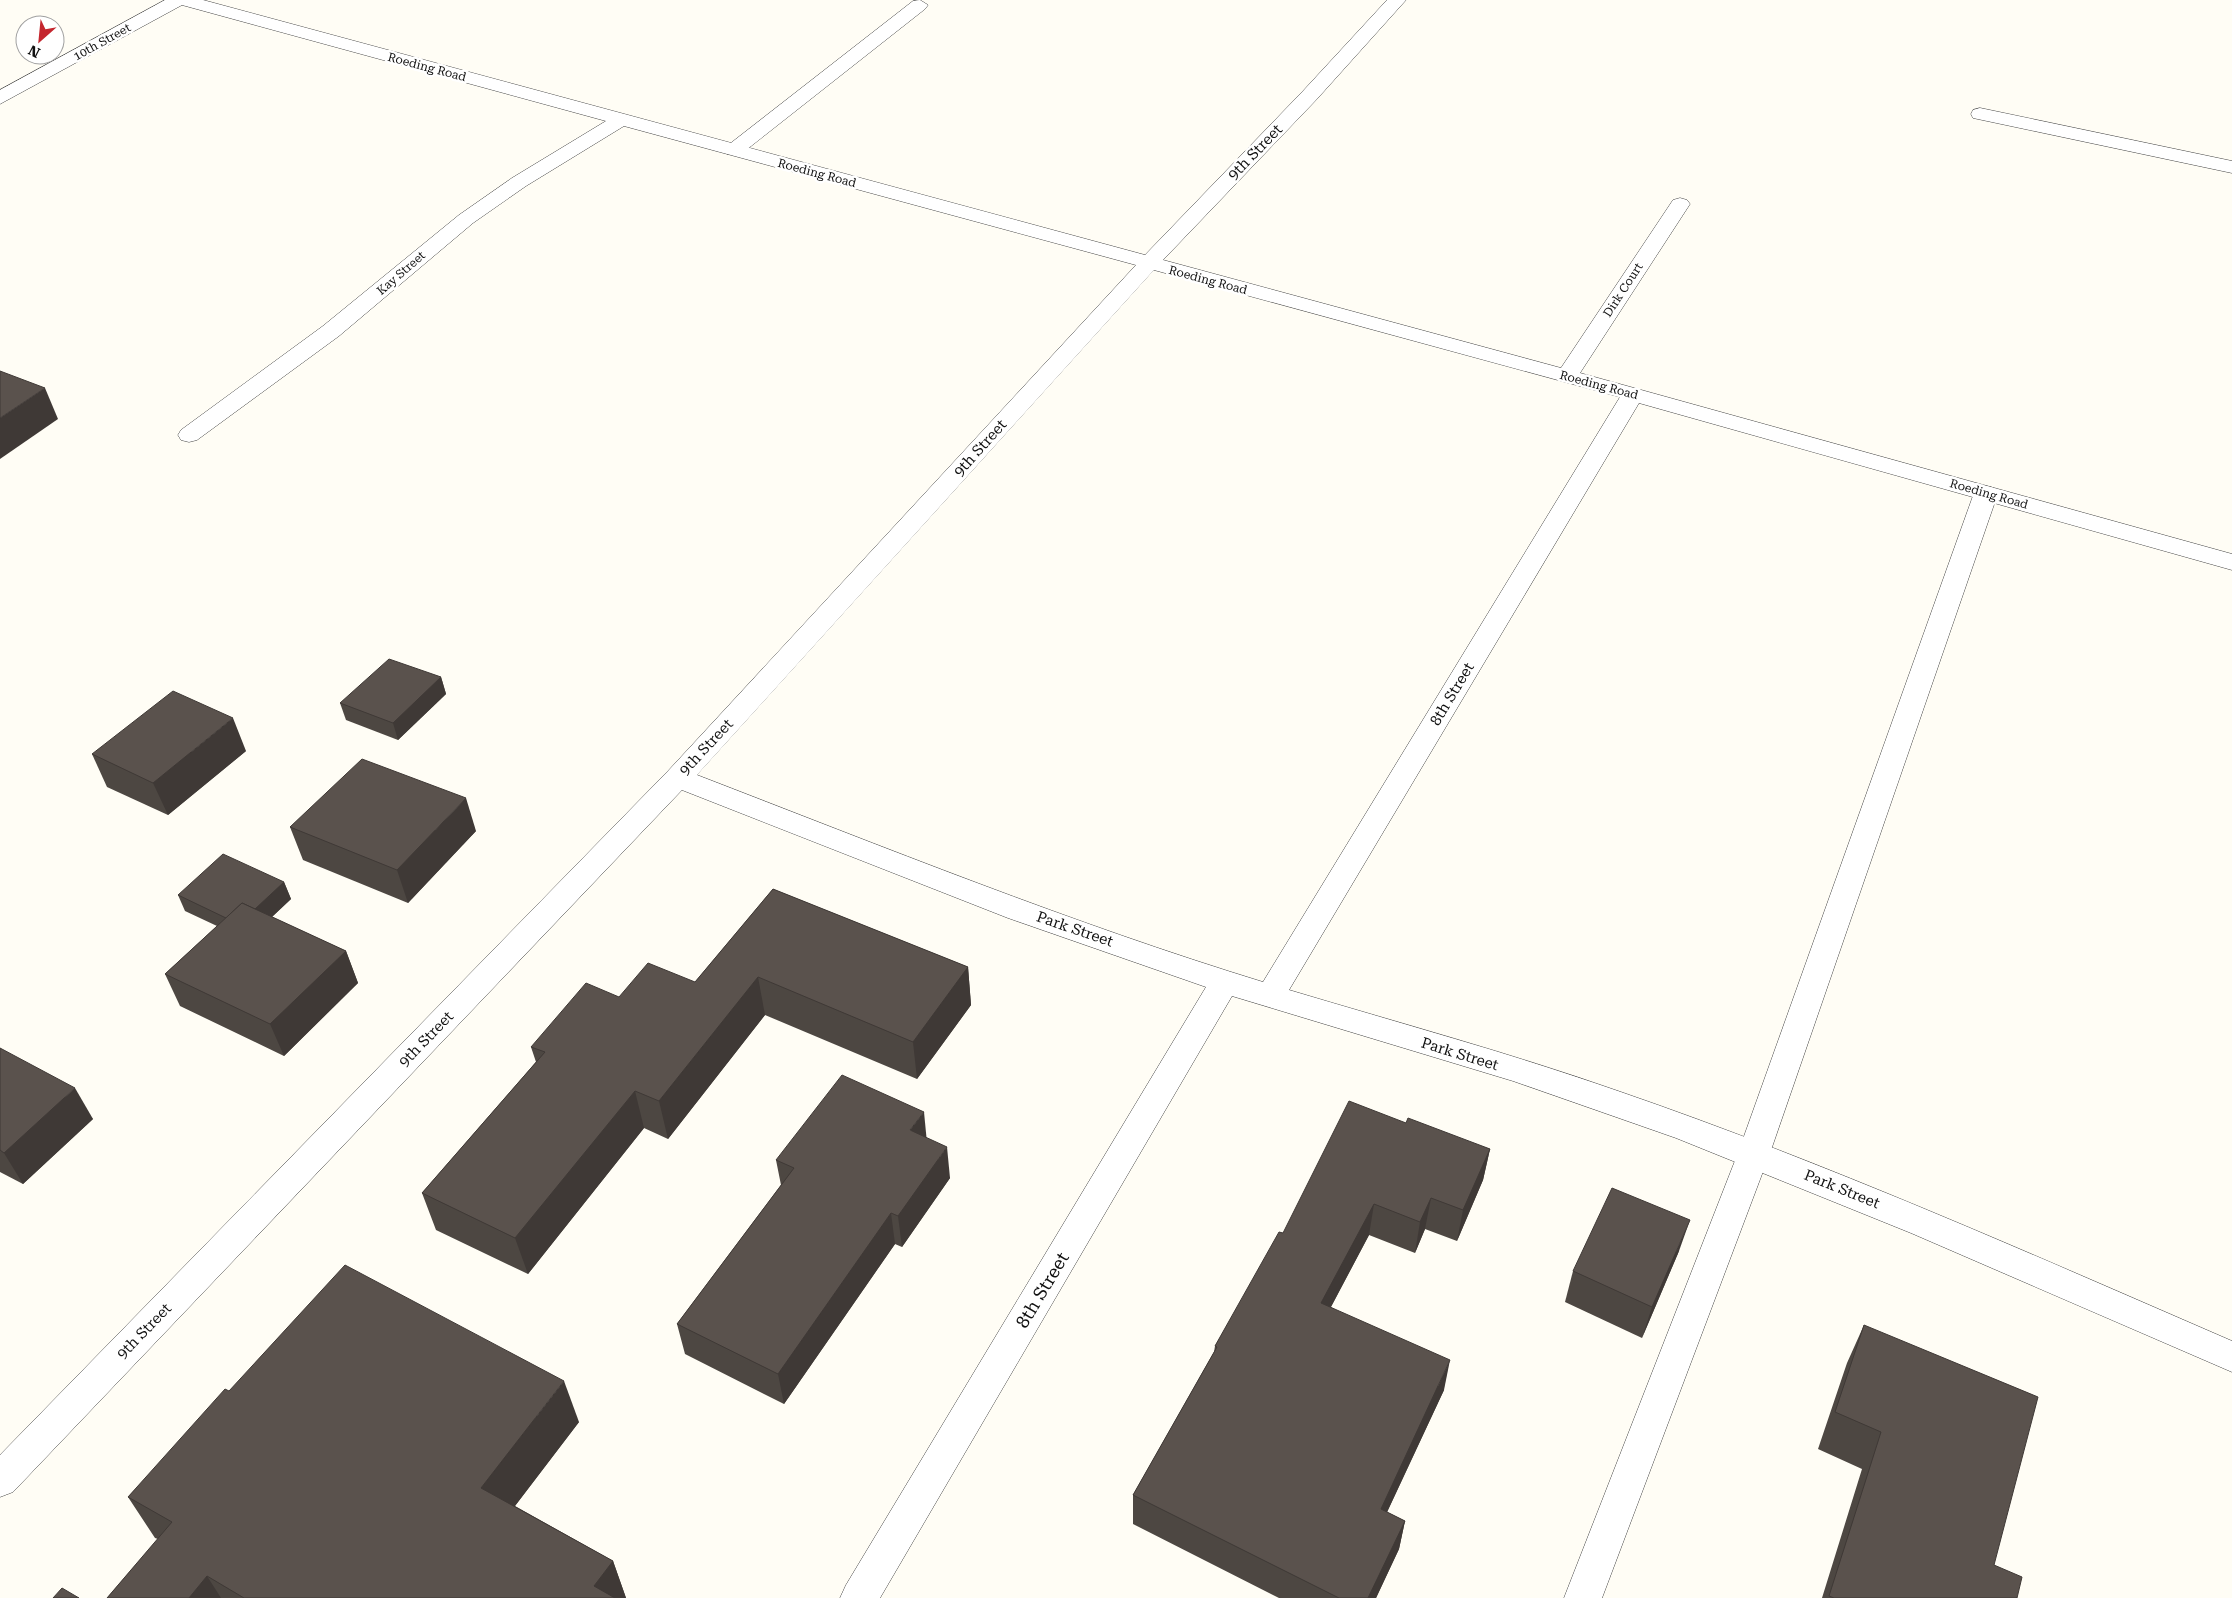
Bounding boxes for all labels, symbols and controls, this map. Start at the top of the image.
north arrow [15,15,65,65]
street label: 10th Street [71,20,133,63]
text: N [25,42,43,61]
street label: Roeding Road [386,50,468,84]
street label: 9th Street [1224,120,1286,184]
street label: Roeding Road [776,156,858,190]
street label: Kay Street [374,248,428,298]
street label: Dirk Court [1600,260,1646,320]
street label: Roeding Road [1167,263,1249,297]
street label: Roeding Road [1558,368,1640,402]
street label: 9th Street [950,415,1011,480]
street label: Roeding Road [1948,476,2030,512]
street label: 8th Street [1426,659,1478,729]
street label: 9th Street [675,715,737,779]
street label: Park Street [1034,907,1116,951]
street label: 9th Street [395,1007,457,1071]
street label: Park Street [1419,1034,1501,1074]
street label: Park Street [1802,1166,1883,1212]
street label: 8th Street [1011,1248,1073,1332]
street label: 9th Street [113,1299,175,1363]

